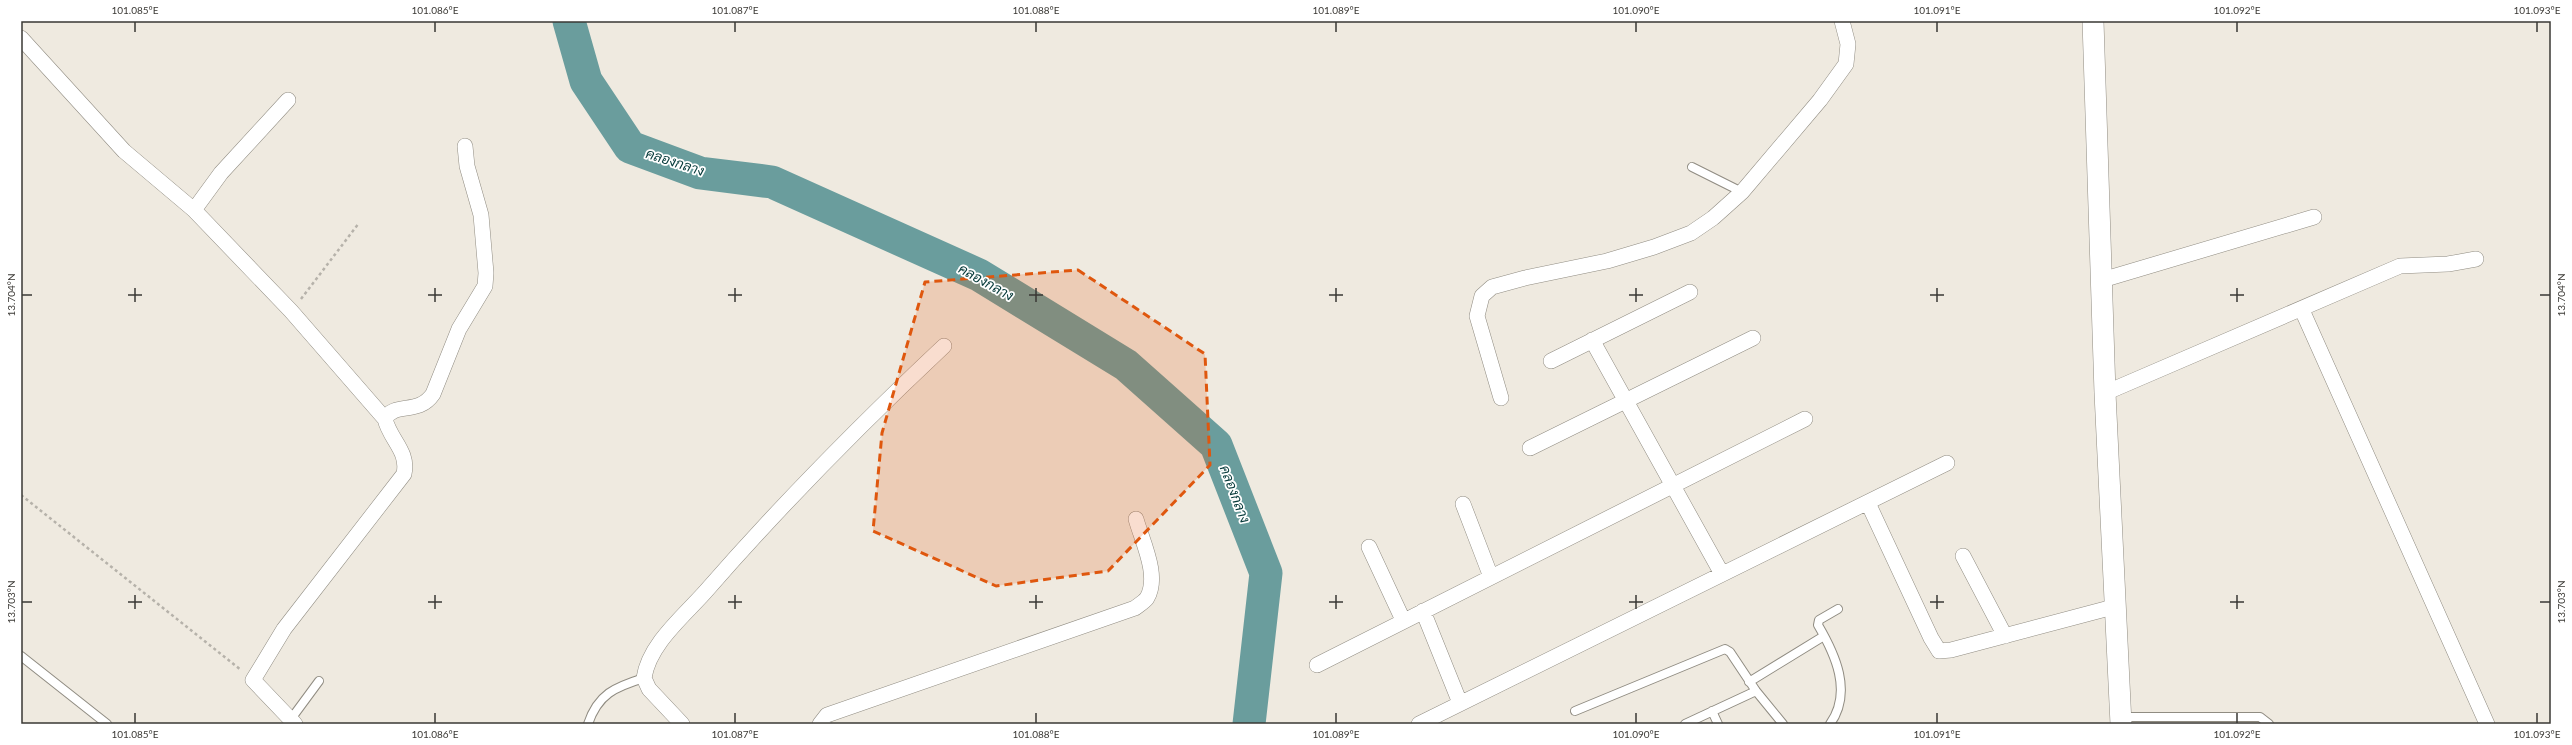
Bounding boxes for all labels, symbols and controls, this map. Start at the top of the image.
text: 101.085°E [111,4,159,16]
text: 101.086°E [411,4,459,16]
text: 101.087°E [711,4,759,16]
text: 101.088°E [1012,4,1060,16]
text: 101.089°E [1312,4,1360,16]
text: 101.090°E [1612,4,1660,16]
text: 101.091°E [1913,4,1961,16]
text: 101.092°E [2213,4,2261,16]
text: 101.093°E [2513,4,2561,16]
water label: คลองกลาง [644,144,707,179]
water label: คลองกลาง [956,259,1017,304]
text: 13.704°N [5,273,17,317]
text: 13.704°N [2555,273,2567,317]
water label: คลองกลาง [1217,463,1254,525]
text: 13.703°N [5,580,17,624]
text: 13.703°N [2555,580,2567,624]
text: 101.085°E [111,728,159,740]
text: 101.086°E [411,728,459,740]
text: 101.087°E [711,728,759,740]
text: 101.088°E [1012,728,1060,740]
text: 101.089°E [1312,728,1360,740]
text: 101.090°E [1612,728,1660,740]
text: 101.091°E [1913,728,1961,740]
text: 101.092°E [2213,728,2261,740]
text: 101.093°E [2513,728,2561,740]

